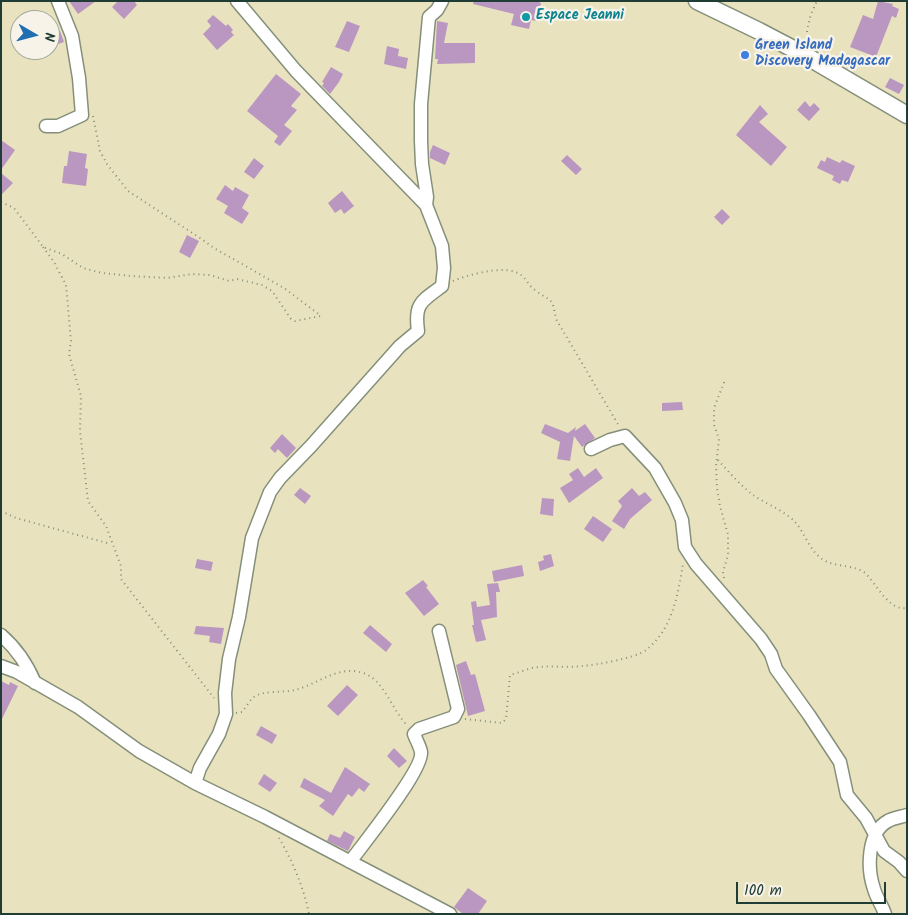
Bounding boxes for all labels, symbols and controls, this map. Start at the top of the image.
place label: Espace Jeanni [536,9,624,25]
north arrow [10,10,60,60]
marker: Espace Jeanni [520,11,532,23]
text: N [37,31,60,43]
place label: Green Island Discovery Madagascar [755,39,890,72]
marker: Green Island Discovery Madagascar [739,49,751,61]
scale bar [738,872,888,904]
text: 100 m [744,879,782,903]

